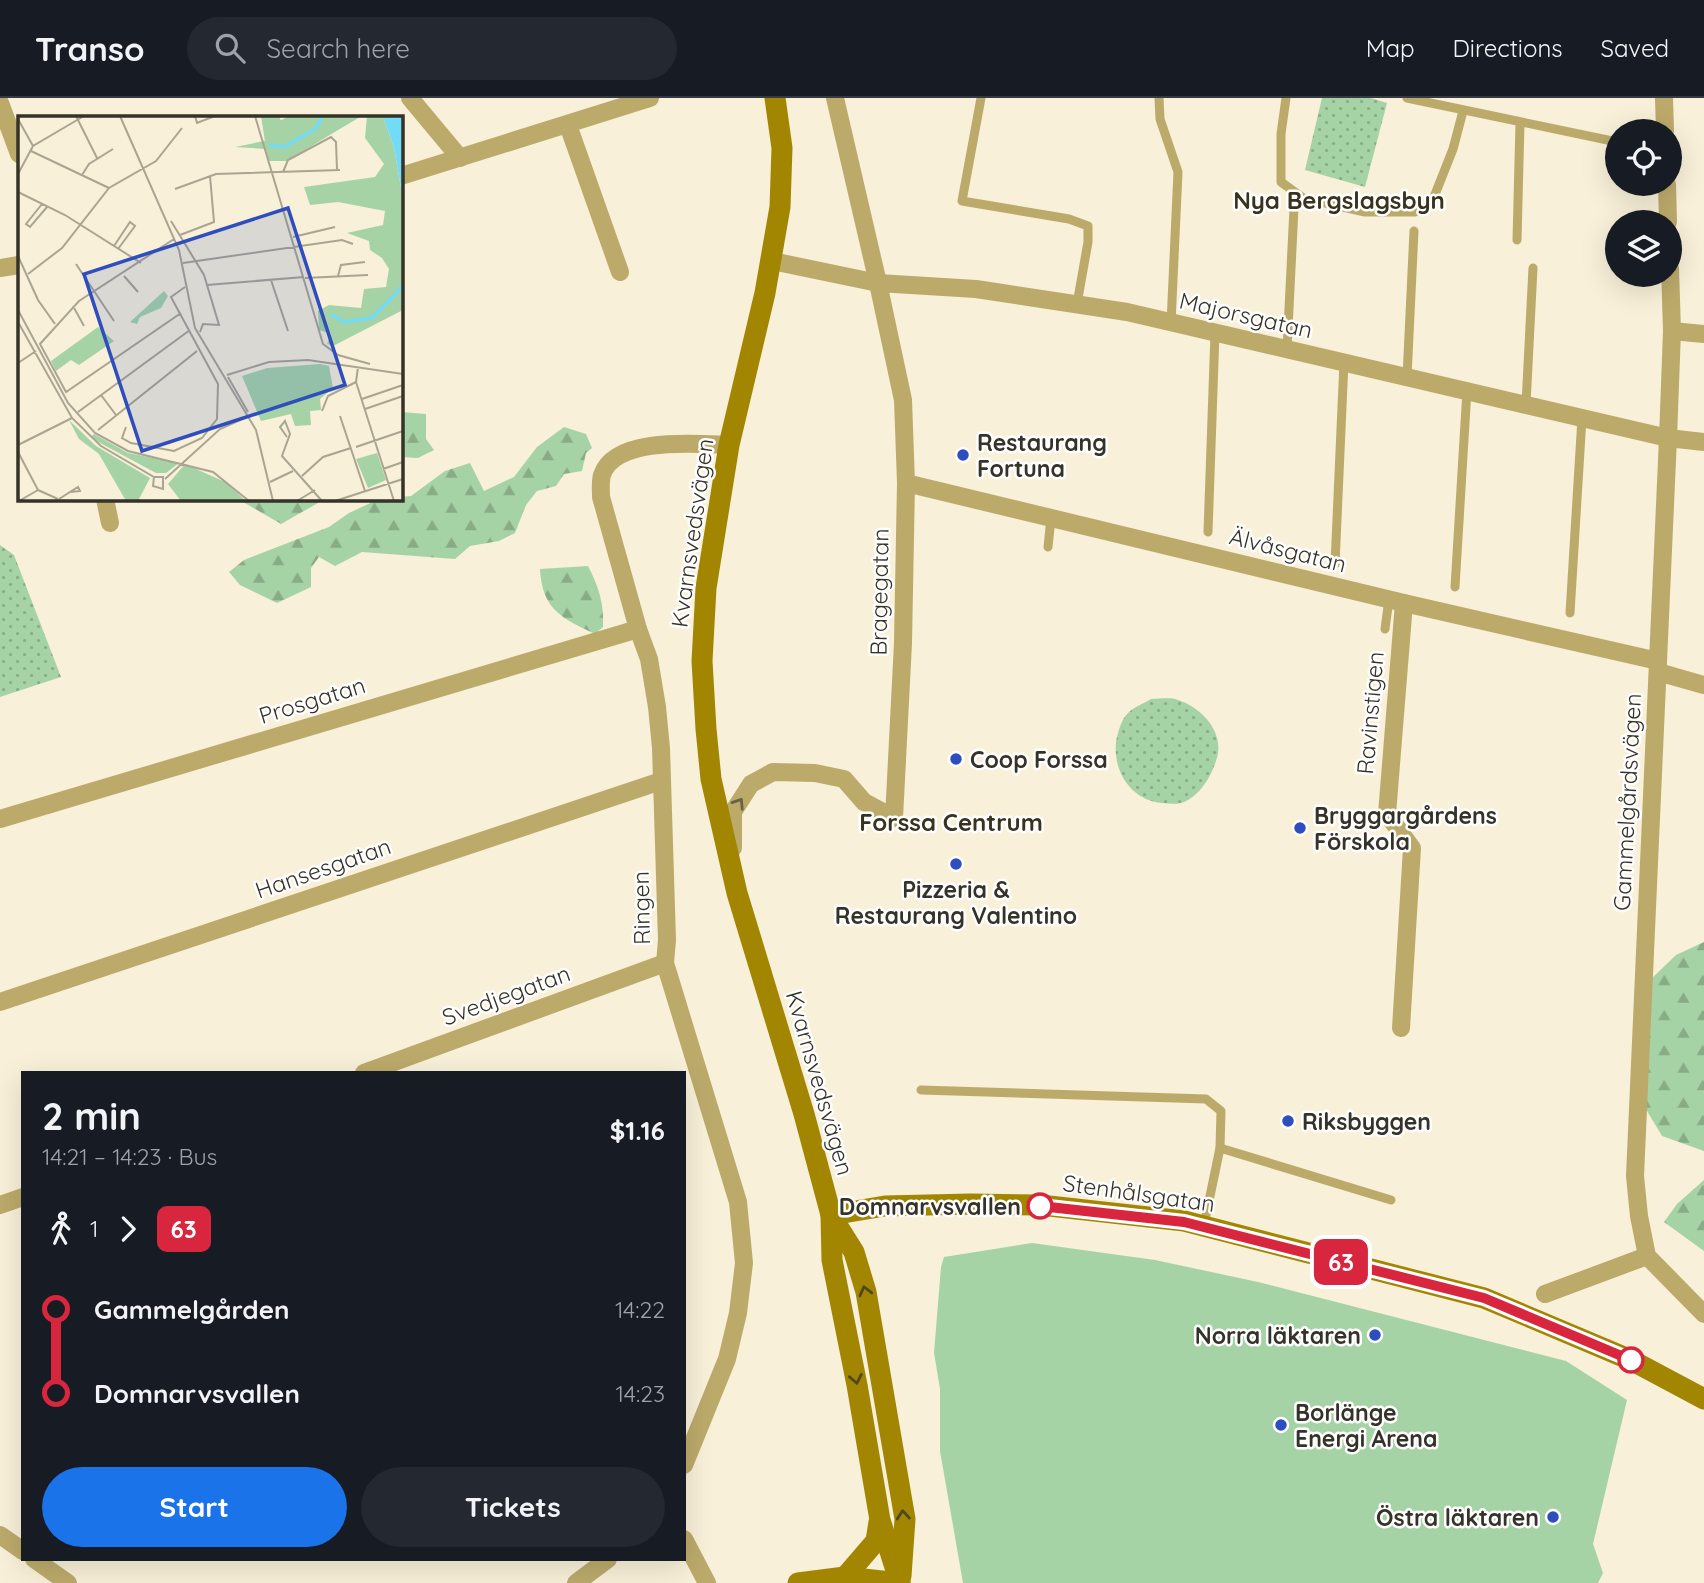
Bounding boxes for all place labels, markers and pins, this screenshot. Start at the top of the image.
place label: Restaurang Fortuna [977,428,1107,483]
marker: Restaurang Fortuna [955,447,971,463]
place label: Coop Forssa [970,745,1108,774]
marker: Coop Forssa [948,751,964,767]
place label: Bryggargårdens Förskola [1314,801,1497,856]
marker: Bryggargårdens Förskola [1292,820,1308,836]
marker: Pizzeria & Restaurang Valentino [948,856,964,872]
place label: Pizzeria & Restaurang Valentino [835,875,1077,930]
place label: Riksbyggen [1302,1107,1431,1136]
marker: Riksbyggen [1280,1113,1296,1129]
place label: Domnarvsvallen [839,1192,1021,1221]
marker: Domnarvsvallen [1027,1193,1053,1219]
place label: Norra läktaren [1195,1321,1361,1350]
marker: Norra läktaren [1367,1327,1383,1343]
unlabelled marker [1618,1347,1644,1373]
place label: Borlänge Energi Arena [1295,1398,1438,1453]
marker: Borlänge Energi Arena [1273,1417,1289,1433]
place label: Östra läktaren [1376,1503,1539,1532]
marker: Östra läktaren [1545,1509,1561,1525]

